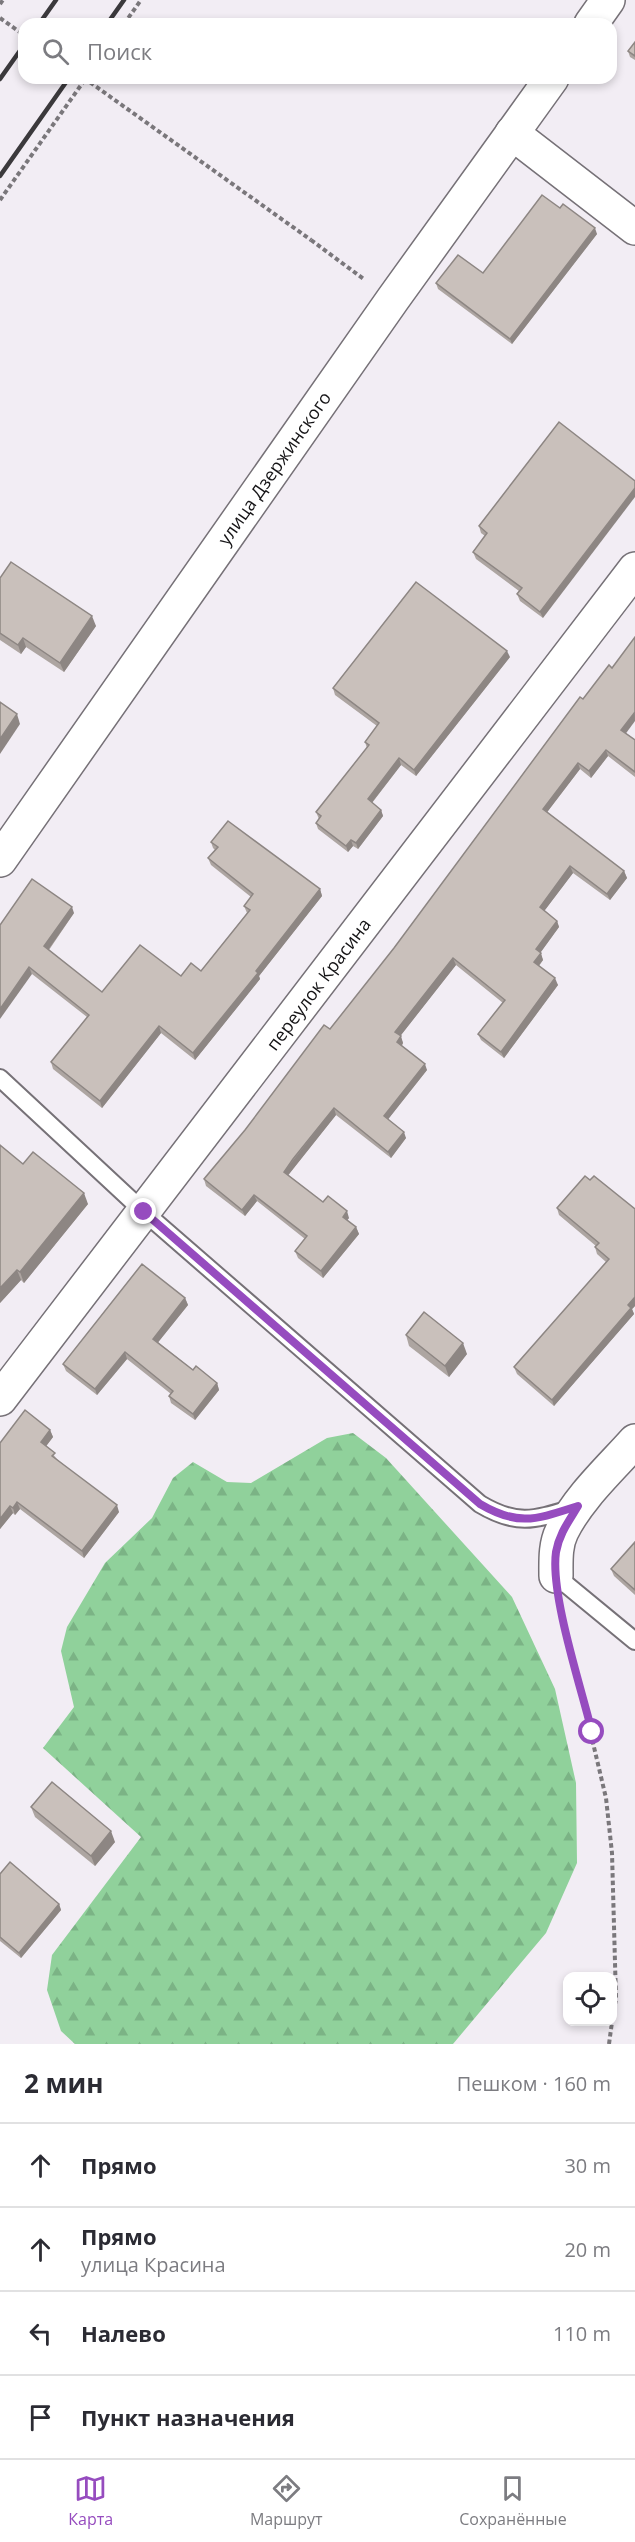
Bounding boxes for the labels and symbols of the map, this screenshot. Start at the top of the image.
street label: улица Дзержинского [212,386,336,550]
street label: переулок Красина [260,913,376,1055]
route end [130,1198,156,1224]
route start [578,1718,604,1744]

